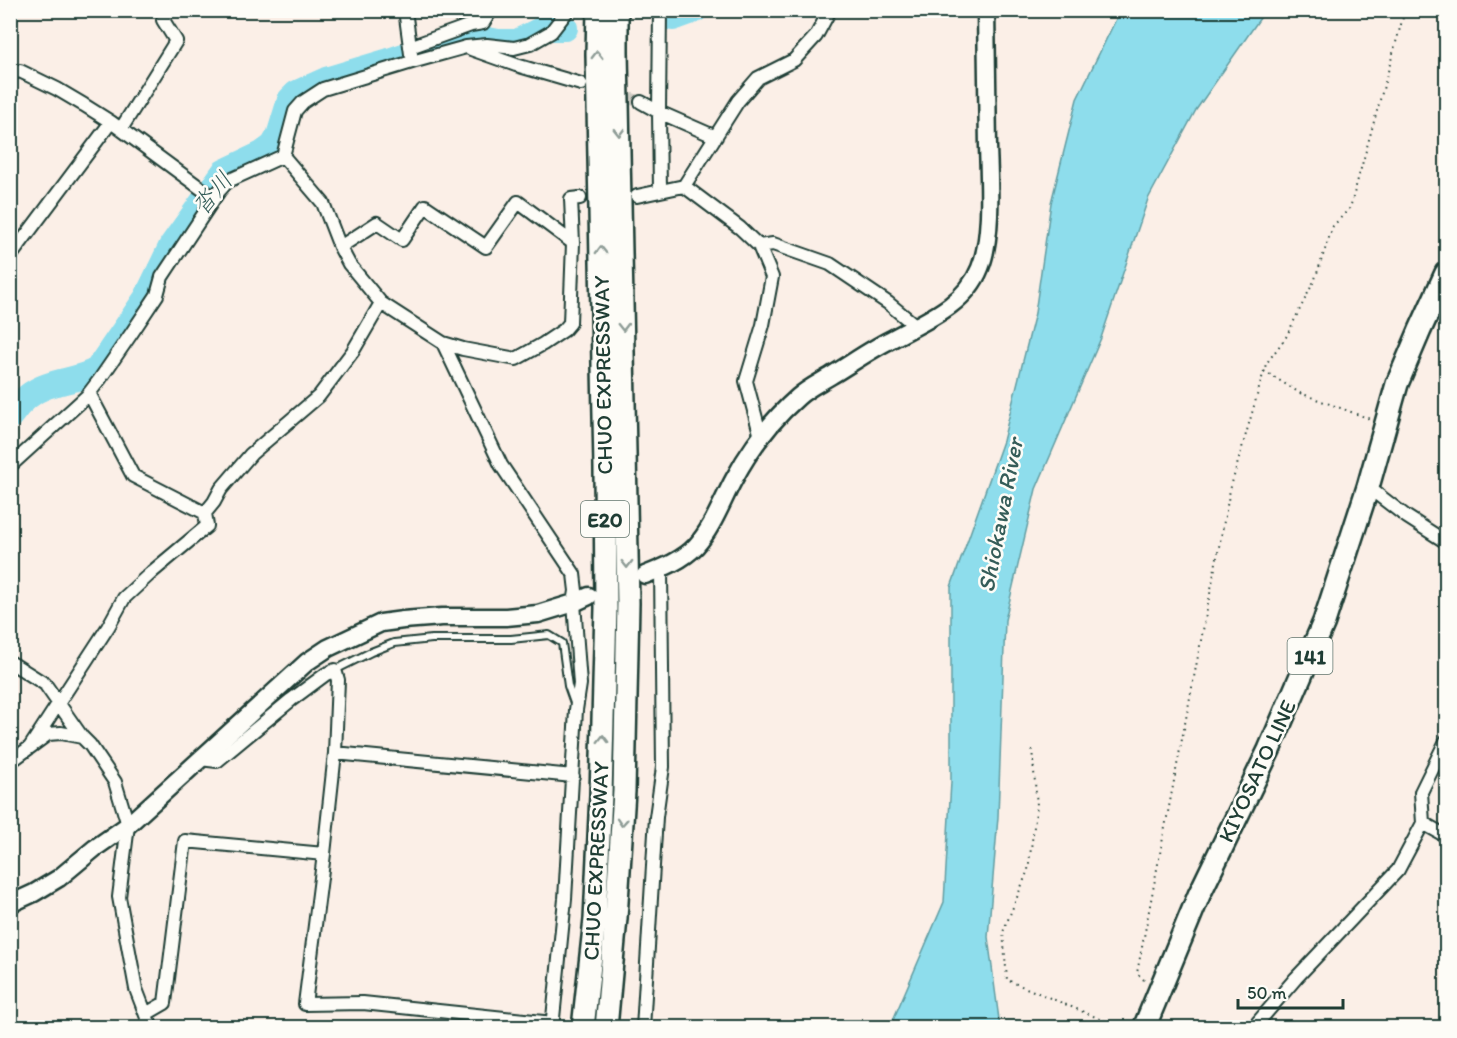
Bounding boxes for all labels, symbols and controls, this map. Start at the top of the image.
one-way arrow [591,50,603,59]
one-way arrow [612,127,625,136]
water label: 沓川 [185,165,239,221]
one-way arrow [594,245,607,254]
street label: CHUO EXPRESSWAY [588,275,618,475]
one-way arrow [616,322,629,331]
water label: Shiokawa River [971,433,1030,594]
road number: E20 [581,501,629,537]
one-way arrow [621,559,634,568]
road number: 141 [1288,638,1332,674]
street label: KIYOSATO LINE [1212,695,1302,847]
one-way arrow [596,734,609,743]
street label: CHUO EXPRESSWAY [577,760,615,961]
one-way arrow [615,817,628,826]
scale bar [1238,972,1343,1010]
text: 50 m [1247,982,1287,1004]

